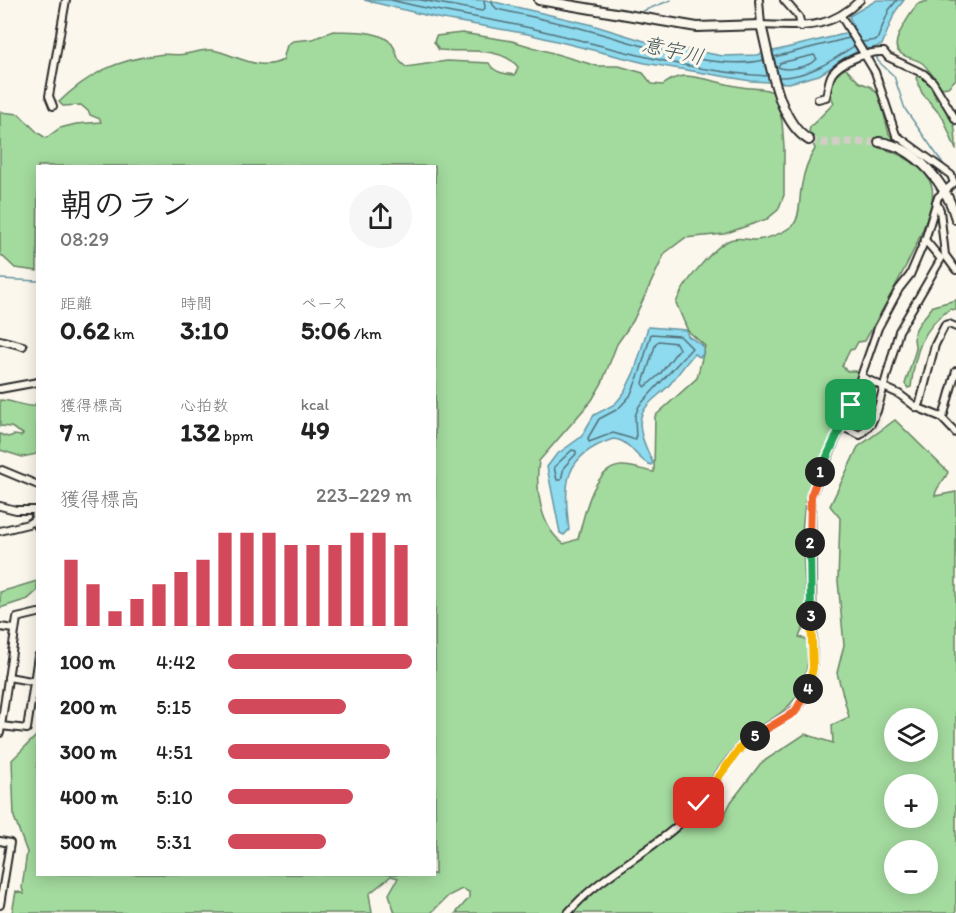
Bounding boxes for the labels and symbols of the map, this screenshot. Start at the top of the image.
water label: 意宇川 [639,31,707,69]
pin [825,379,876,430]
pin: 1 [805,457,835,487]
pin: 2 [795,528,825,558]
pin: 3 [796,601,826,631]
pin: 4 [793,674,823,704]
pin: 5 [740,721,770,751]
pin [673,777,724,828]

